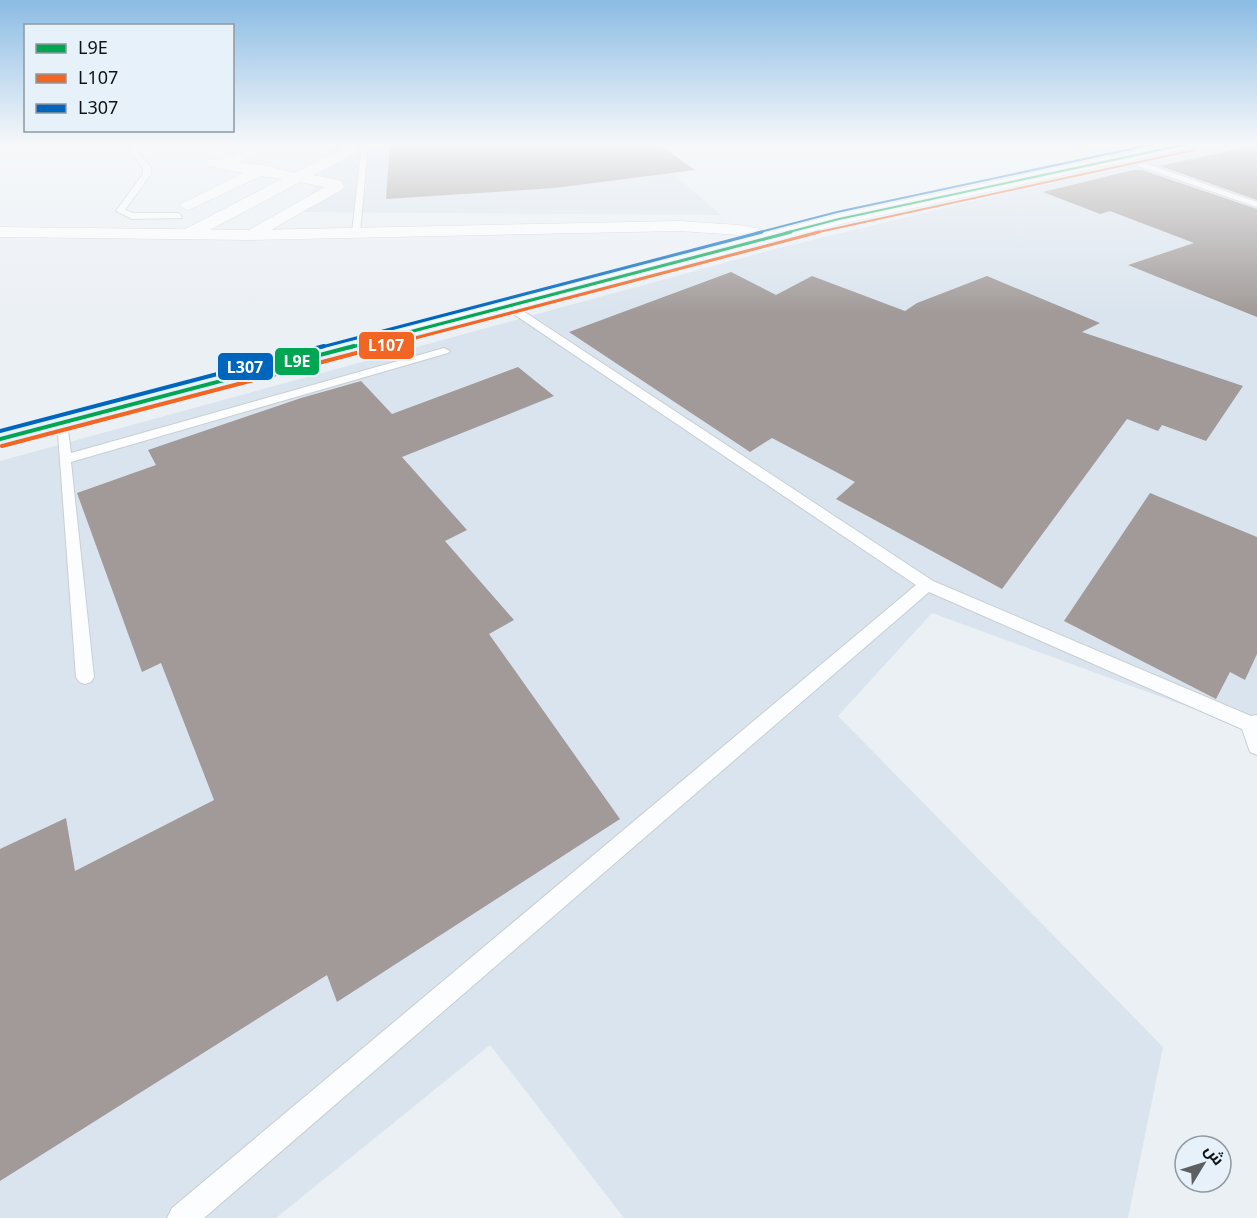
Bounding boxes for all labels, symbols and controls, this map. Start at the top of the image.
legend [24,24,234,132]
text: L9E [78,35,108,59]
text: L107 [78,65,118,89]
text: L307 [78,95,118,119]
line badge: L107 [358,331,415,360]
text: L107 [368,334,404,356]
line badge: L9E [274,347,320,376]
text: L9E [283,350,311,372]
line badge: L307 [217,352,274,381]
text: L307 [227,356,263,378]
north arrow [1173,1134,1233,1194]
text: ش [1200,1140,1230,1170]

